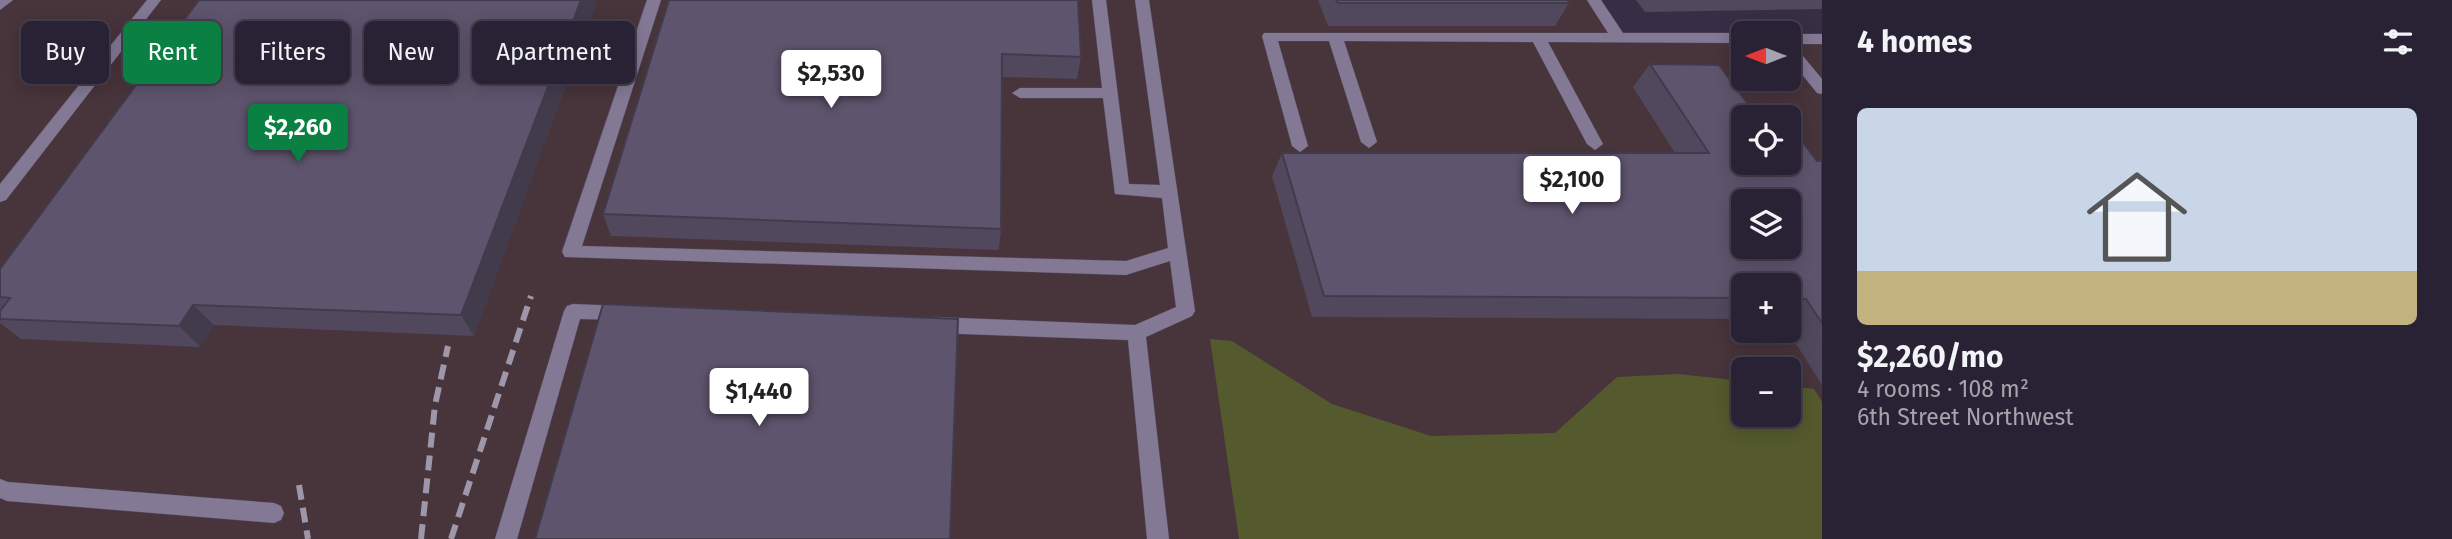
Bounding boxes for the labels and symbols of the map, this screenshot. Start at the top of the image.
north arrow [1731,21,1801,91]
pin: $2,530 [774,50,888,110]
pin: $2,260 [241,104,355,164]
pin: $2,100 [1515,156,1629,216]
pin: $1,440 [702,368,816,428]

